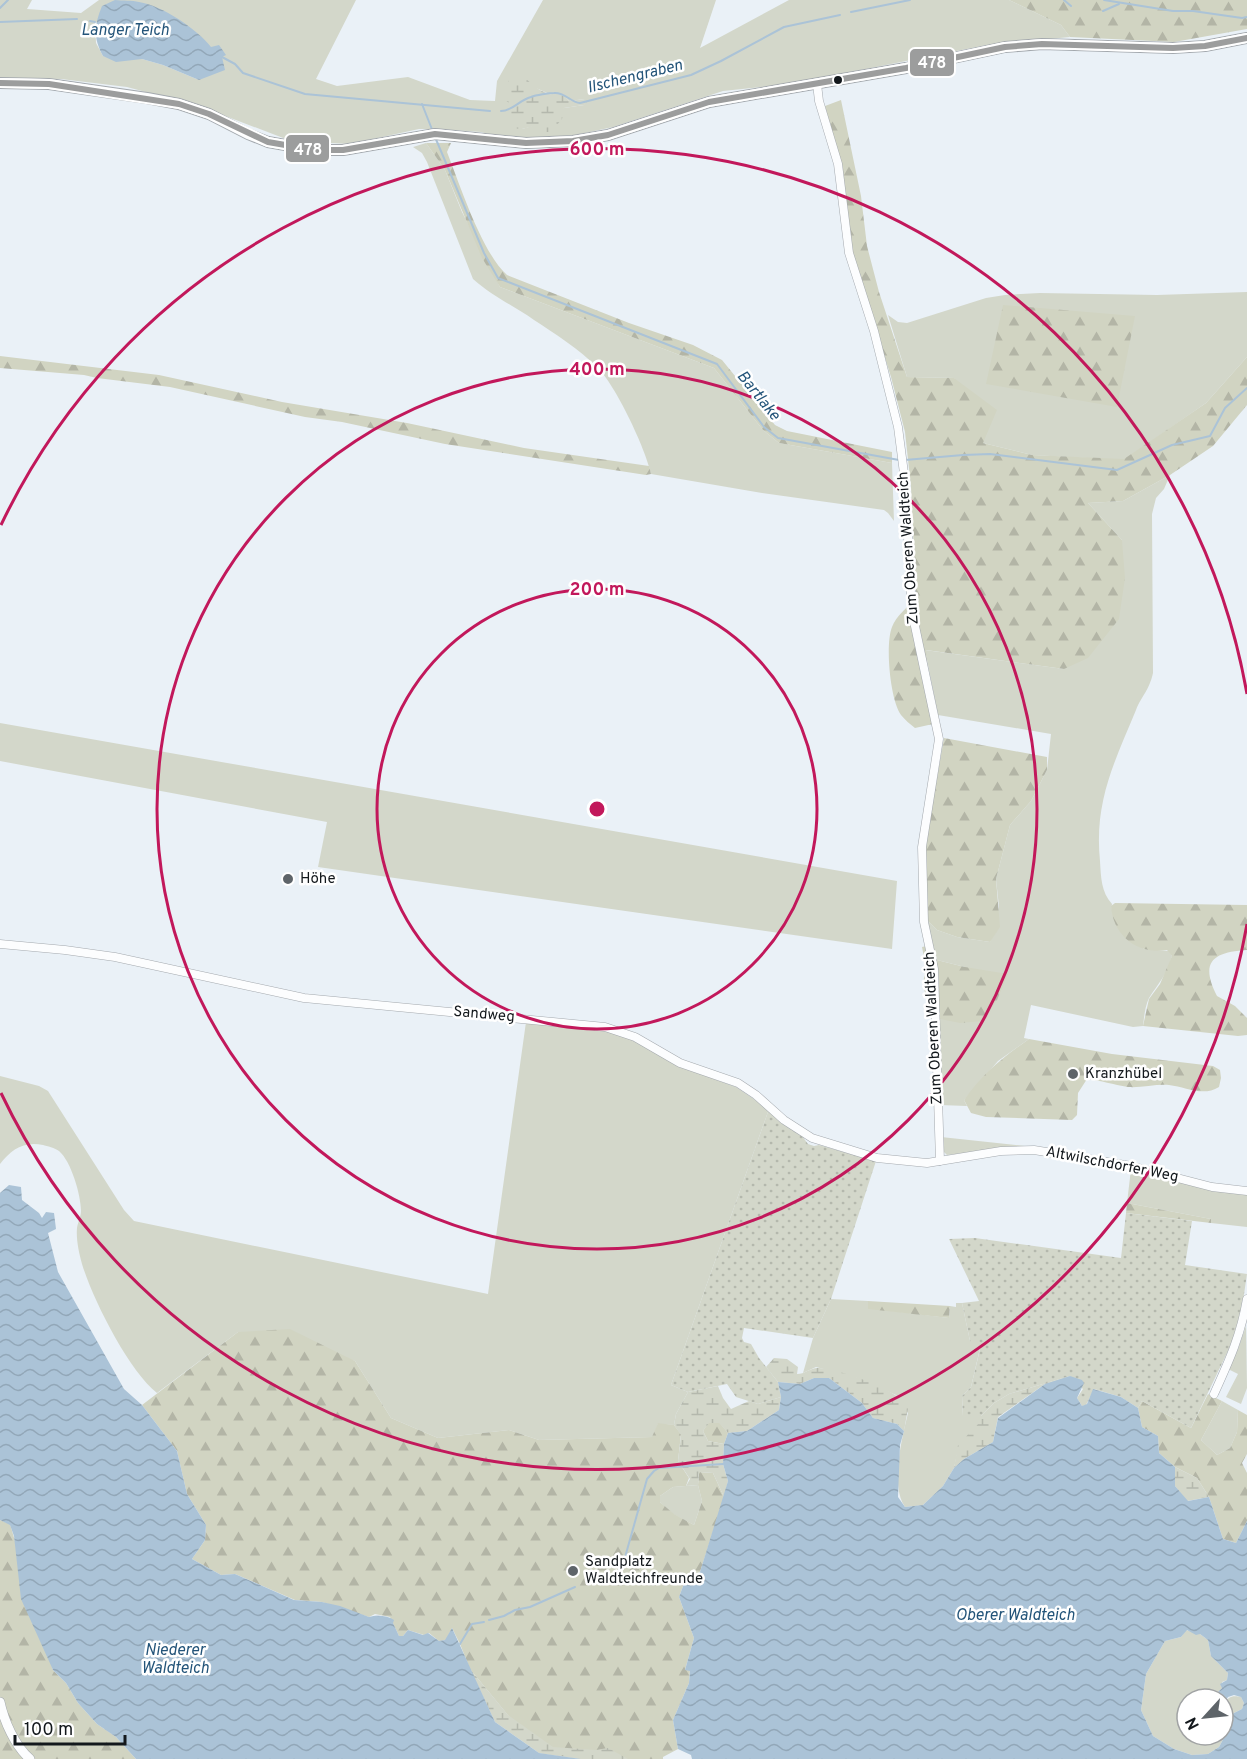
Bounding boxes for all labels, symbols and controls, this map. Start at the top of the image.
water label: Langer Teich [81,21,169,41]
line badge: 478 [909,48,955,77]
text: 478 [918,54,946,74]
water label: Ilschengraben [585,55,685,99]
unlabelled marker [832,74,844,86]
line badge: 478 [285,134,330,163]
text: 600 m [569,139,625,162]
text: 478 [294,141,322,161]
text: 400 m [569,359,625,382]
water label: Bartlake [732,367,785,426]
street label: Zum Oberen Waldteich [894,471,924,625]
text: 200 m [569,579,625,602]
centre of rings [587,799,607,819]
place label: Höhe [300,870,336,889]
marker: Höhe [281,872,295,886]
street label: Zum Oberen Waldteich [920,951,948,1105]
street label: Sandweg [453,1003,515,1027]
place label: Kranzhübel [1085,1065,1162,1084]
marker: Kranzhübel [1066,1067,1080,1081]
street label: Altwilschdorfer Weg [1044,1143,1180,1187]
place label: Sandplatz Waldteichfreunde [585,1553,703,1589]
marker: Sandplatz Waldteichfreunde [566,1564,580,1578]
water label: Oberer Waldteich [955,1606,1075,1626]
water label: Niederer Waldteich [141,1641,209,1679]
north arrow [1175,1687,1235,1747]
scale bar [15,1708,124,1746]
text: N [1182,1713,1205,1733]
text: 100 m [24,1719,73,1742]

